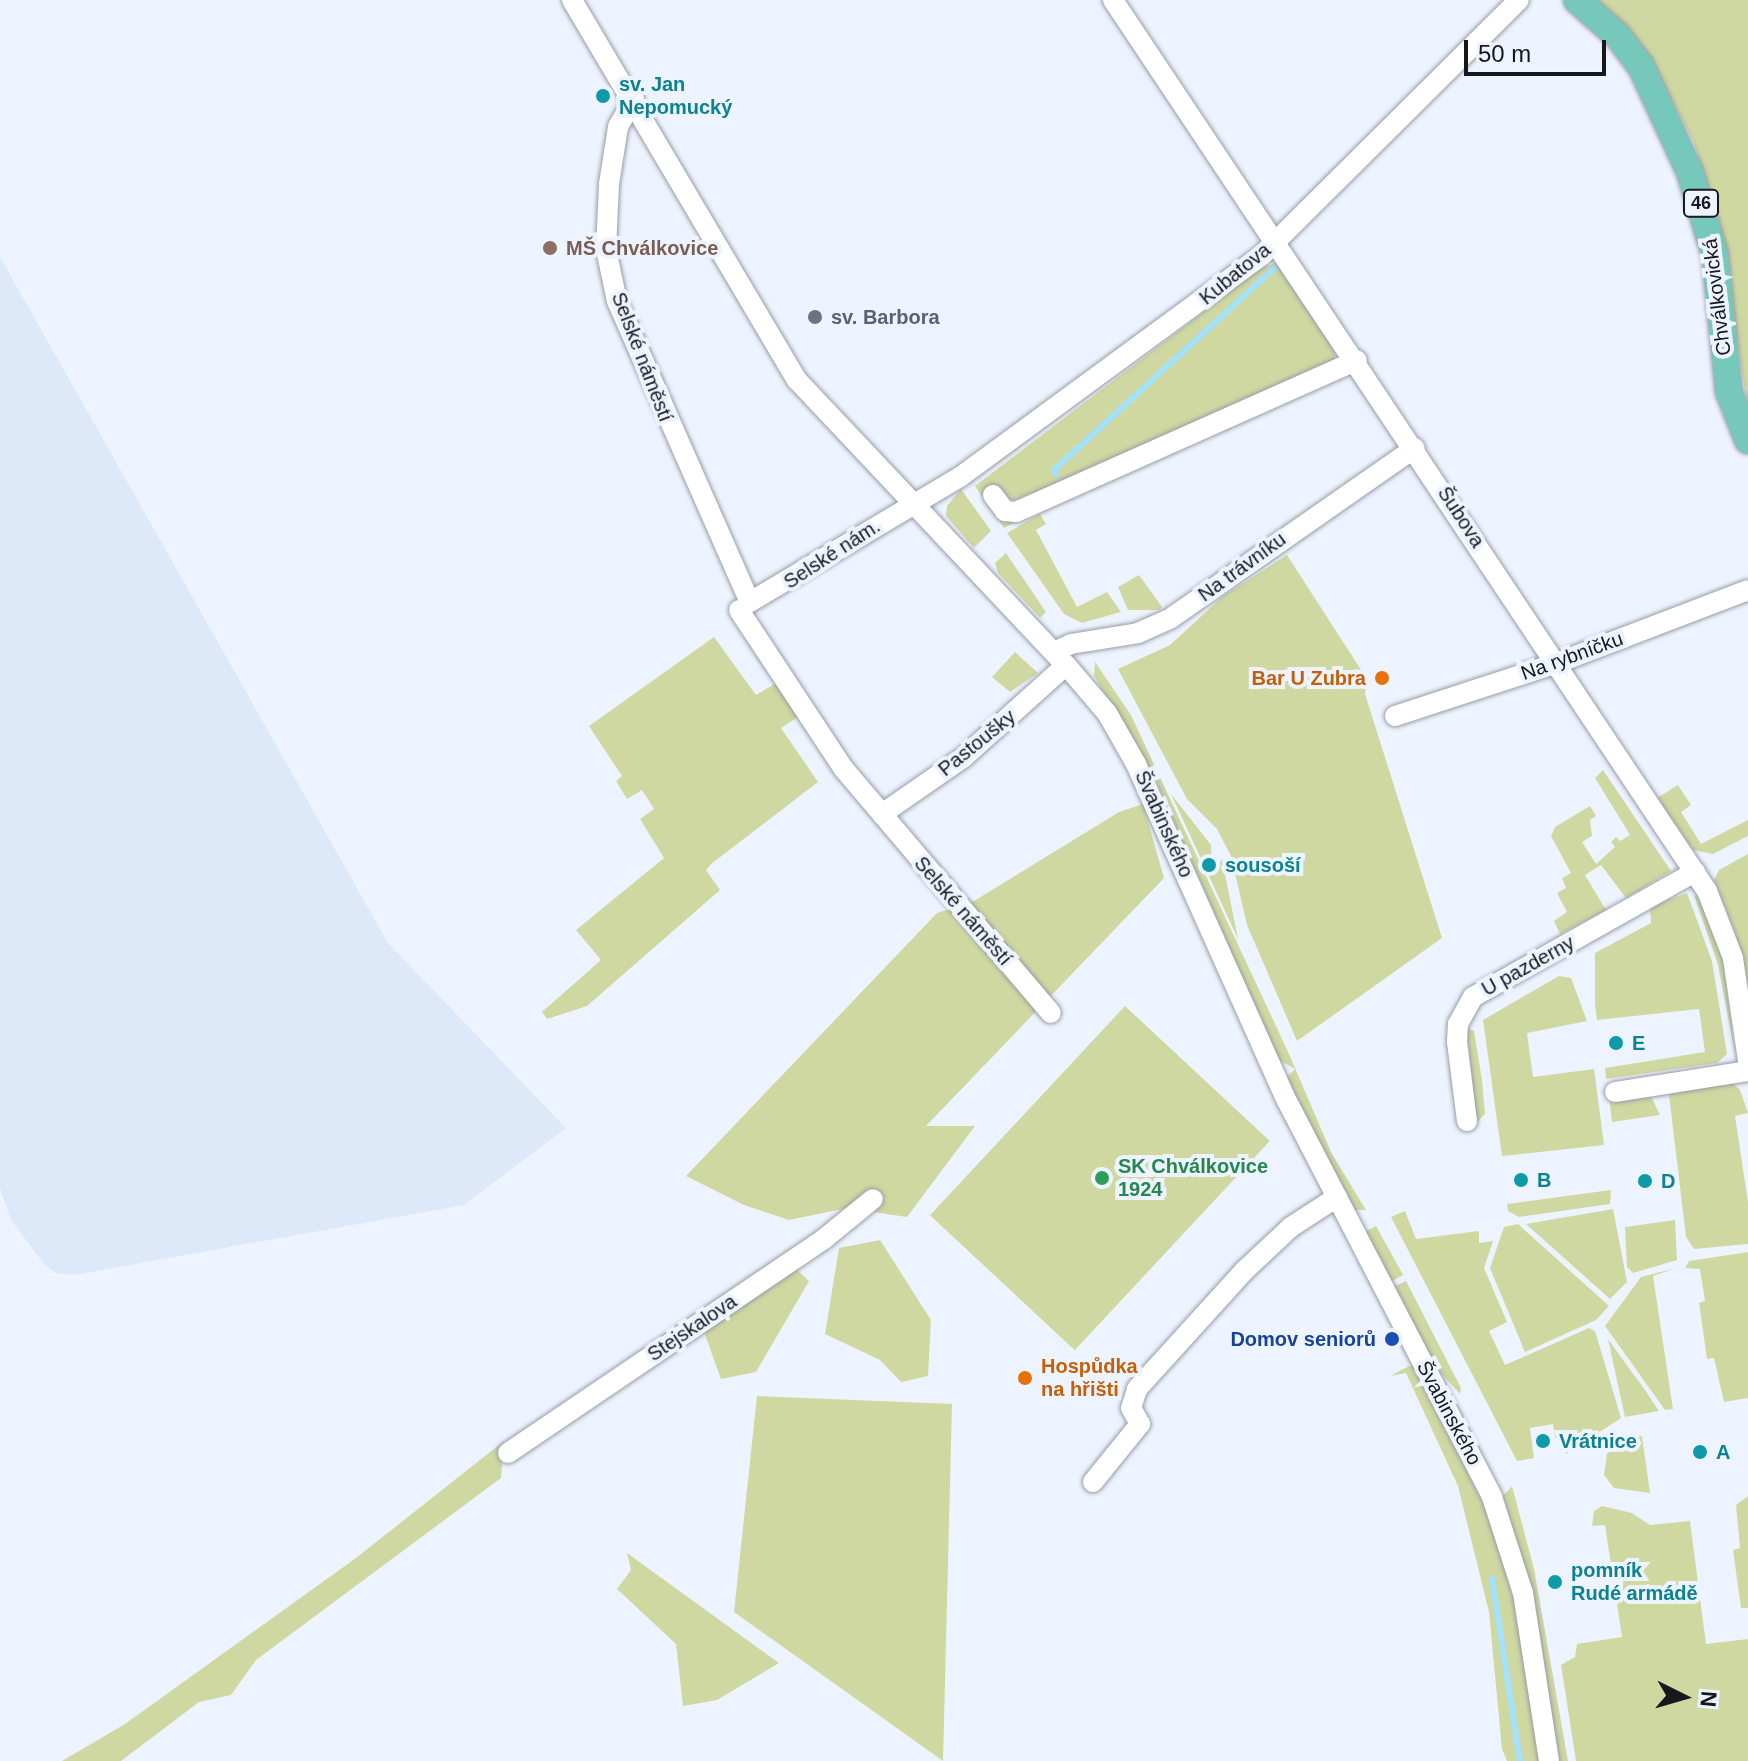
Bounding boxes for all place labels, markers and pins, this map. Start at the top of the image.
place label: sv. Jan Nepomucký [619,72,732,119]
marker: sv. Jan Nepomucký [594,87,612,105]
place label: MŠ Chválkovice [566,236,718,260]
marker: MŠ Chválkovice [541,239,559,257]
place label: sv. Barbora [831,305,940,329]
marker: sv. Barbora [806,308,824,326]
place label: Bar U Zubra [1252,666,1366,690]
marker: Bar U Zubra [1373,669,1391,687]
place label: sousoší [1225,853,1301,877]
marker: sousoší [1200,856,1218,874]
place label: E [1632,1031,1645,1055]
marker: E [1607,1034,1625,1052]
place label: SK Chválkovice 1924 [1118,1154,1268,1201]
place label: B [1537,1168,1551,1192]
marker: SK Chválkovice 1924 [1093,1169,1111,1187]
place label: D [1661,1169,1675,1193]
marker: B [1512,1171,1530,1189]
marker: D [1636,1172,1654,1190]
place label: Domov seniorů [1230,1327,1376,1351]
marker: Domov seniorů [1383,1330,1401,1348]
place label: Hospůdka na hřišti [1041,1354,1138,1401]
marker: Hospůdka na hřišti [1016,1369,1034,1387]
place label: Vrátnice [1559,1429,1637,1453]
marker: Vrátnice [1534,1432,1552,1450]
place label: A [1716,1440,1730,1464]
marker: A [1691,1443,1709,1461]
place label: pomník Rudé armádě [1571,1558,1698,1605]
marker: pomník Rudé armádě [1546,1573,1564,1591]

